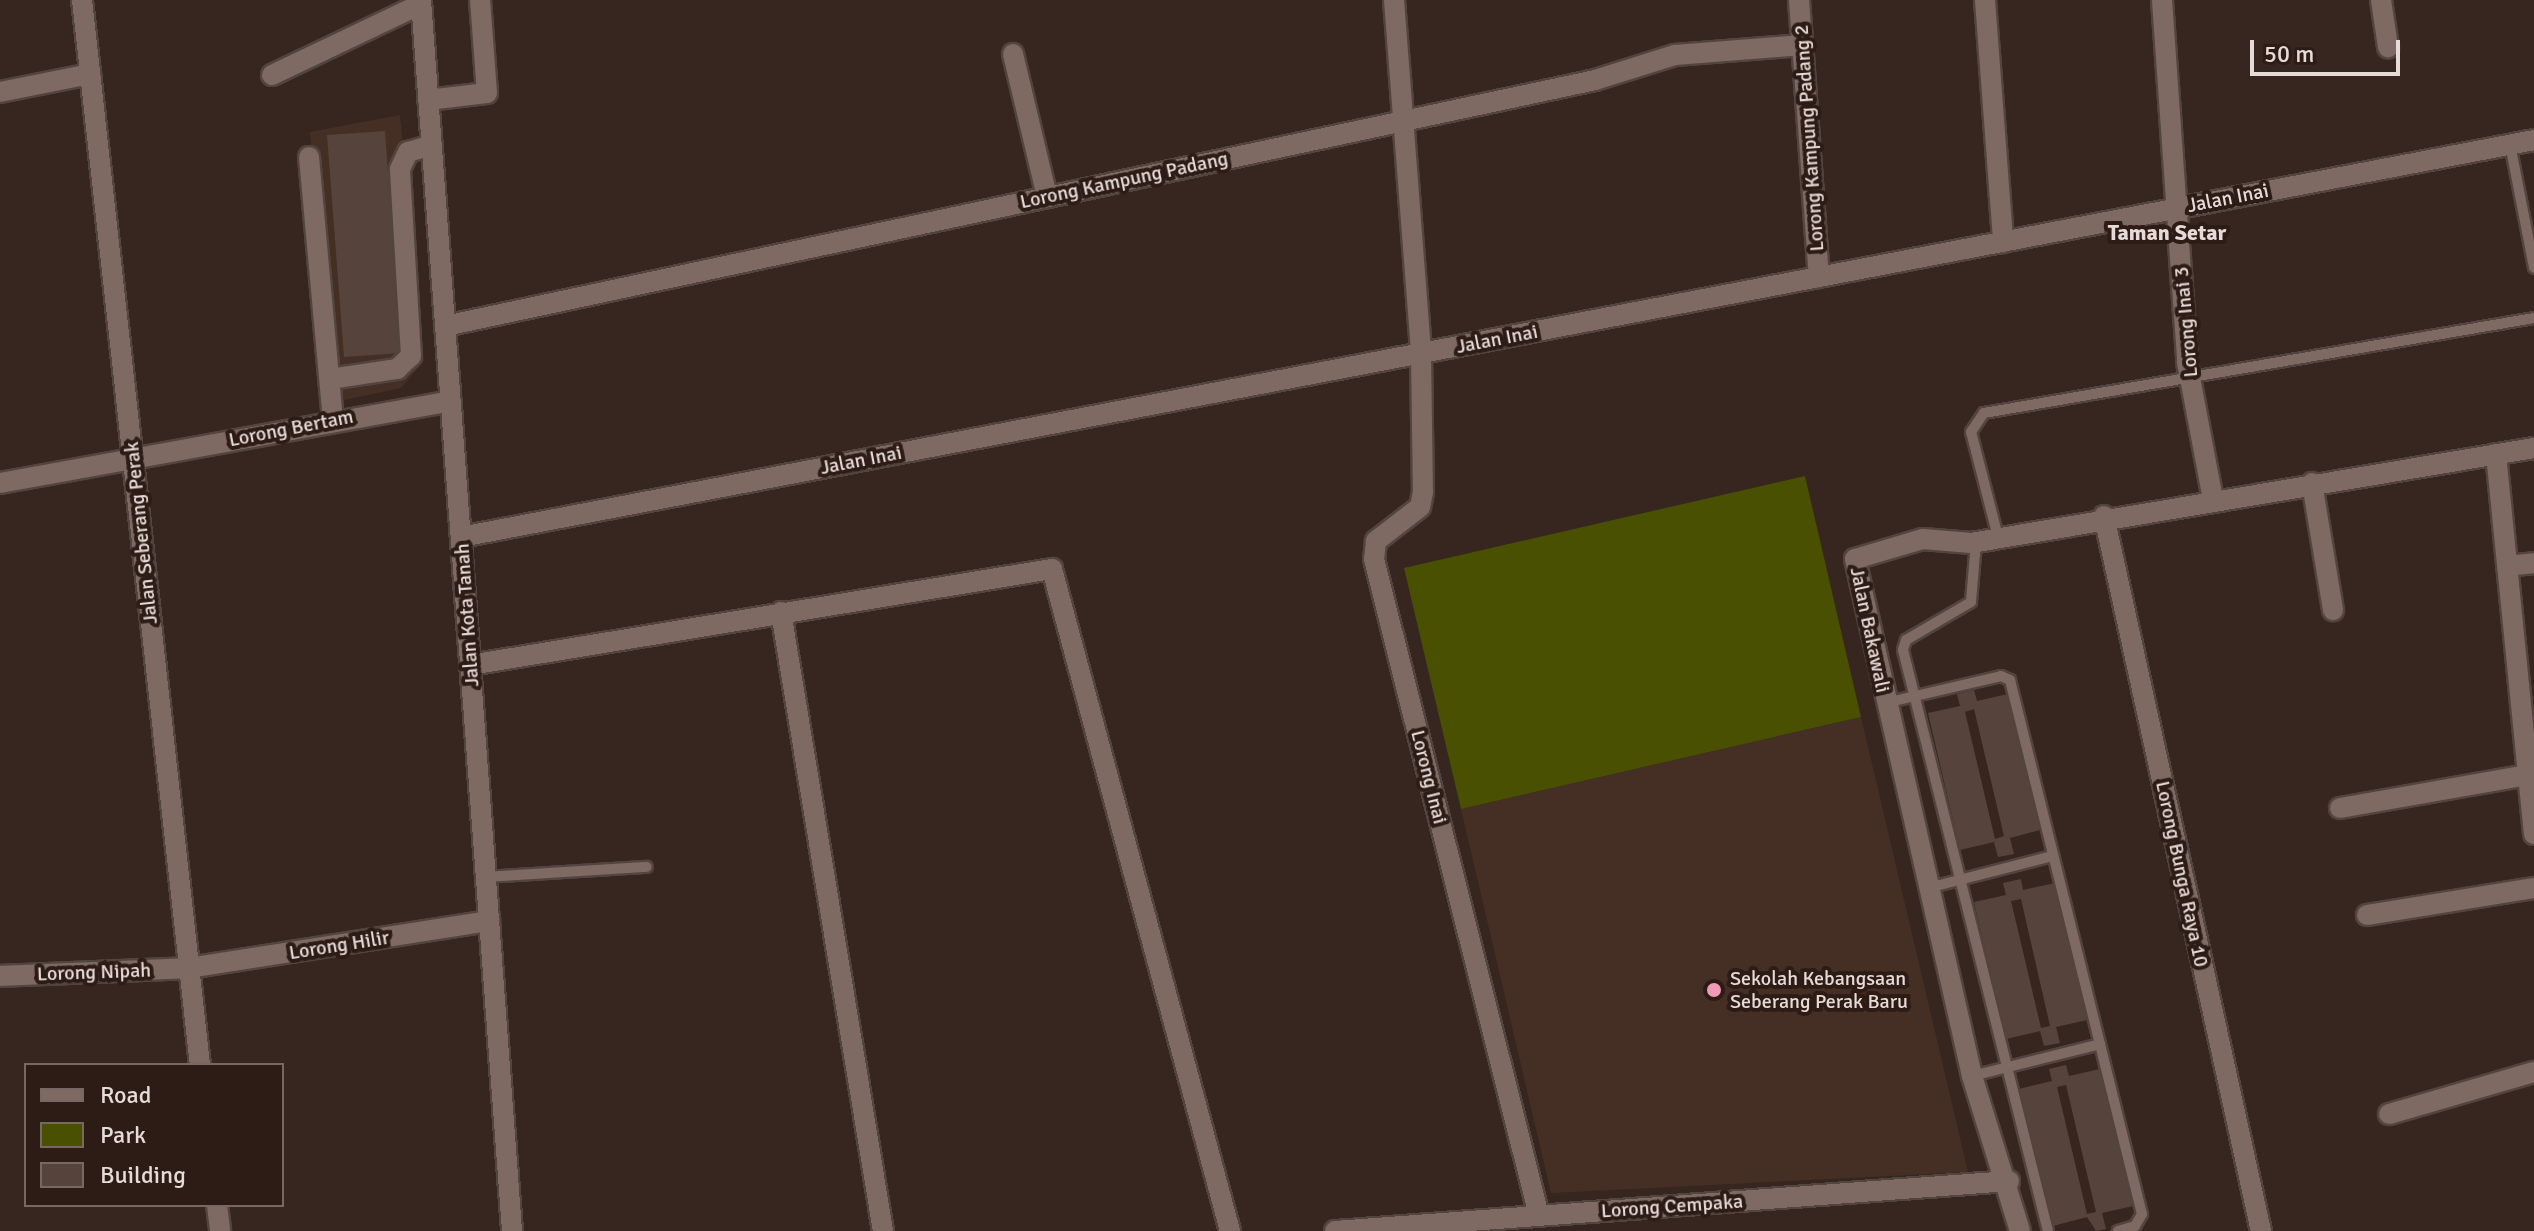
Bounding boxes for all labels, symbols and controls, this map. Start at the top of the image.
street label: Lorong Kampung Padang 2 [1789,24,1829,252]
scale bar [2254,24,2404,74]
text: 50 m [2264,39,2314,69]
street label: Lorong Kampung Padang [1018,146,1230,214]
street label: Jalan Inai [2185,178,2271,218]
district label: Taman Setar [2108,220,2226,246]
street label: Lorong Inai 3 [2169,266,2203,378]
street label: Jalan Inai [1454,319,1540,359]
street label: Lorong Bertam [227,404,355,452]
street label: Jalan Inai [818,440,904,480]
street label: Jalan Seberang Perak [119,441,163,625]
street label: Jalan Kota Tanah [450,542,484,688]
street label: Jalan Bakawali [1845,565,1895,695]
street label: Lorong Inai [1406,728,1452,826]
street label: Lorong Bunga Raya 10 [2151,779,2213,969]
street label: Lorong Hilir [287,925,391,965]
street label: Lorong Nipah [37,958,151,986]
place label: Sekolah Kebangsaan Seberang Perak Baru [1730,966,1908,1013]
marker: Sekolah Kebangsaan Seberang Perak Baru [1705,981,1723,999]
legend [24,1063,284,1207]
text: Road [100,1080,151,1110]
text: Park [100,1120,146,1150]
text: Building [100,1160,186,1190]
street label: Lorong Cempaka [1600,1189,1744,1223]

